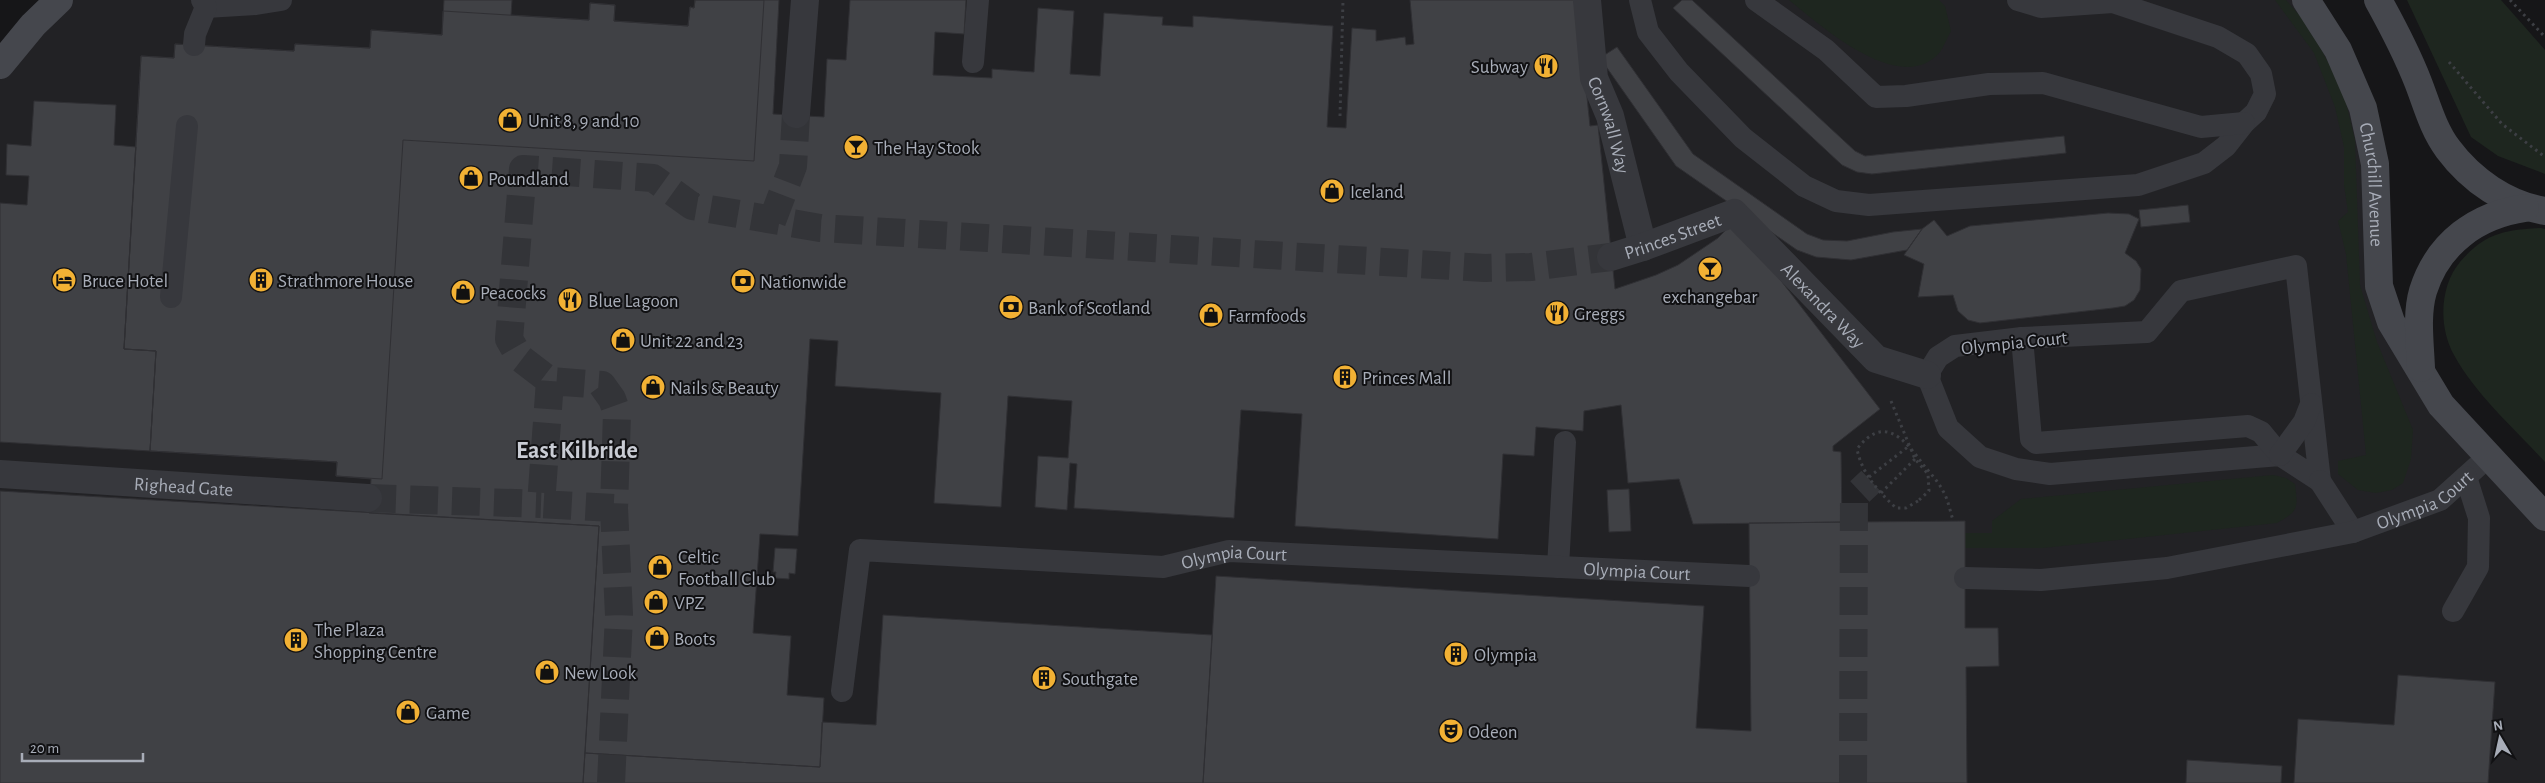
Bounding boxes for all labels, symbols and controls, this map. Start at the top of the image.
restaurant icon: Subway [1533,53,1559,79]
place label: Subway [1471,58,1528,77]
street label: Cornwall Way [1584,74,1632,176]
shop icon: Unit 8, 9 and 10 [497,107,523,133]
place label: Unit 8, 9 and 10 [528,112,640,131]
street label: Churchill Avenue [2355,121,2386,247]
bar icon: The Hay Stook [843,134,869,160]
place label: The Hay Stook [874,139,980,158]
shop icon: Poundland [458,165,484,191]
place label: Poundland [488,170,569,189]
shop icon: Iceland [1319,178,1345,204]
place label: Iceland [1350,183,1404,202]
street label: Princes Street [1622,211,1724,263]
bar icon: exchangebar [1697,256,1723,282]
street label: Alexandra Way [1777,260,1868,352]
hotel icon: Bruce Hotel [51,267,77,293]
building icon: Strathmore House [248,267,274,293]
bank icon: Nationwide [730,268,756,294]
place label: Bruce Hotel [82,272,168,291]
place label: Strathmore House [278,272,413,291]
place label: Nationwide [760,273,847,292]
shop icon: Peacocks [450,279,476,305]
place label: Peacocks [480,284,546,303]
restaurant icon: Blue Lagoon [557,287,583,313]
place label: exchangebar [1663,288,1757,307]
place label: Blue Lagoon [588,292,679,311]
bank icon: Bank of Scotland [998,294,1024,320]
place label: Bank of Scotland [1028,299,1151,318]
restaurant icon: Greggs [1544,300,1570,326]
shop icon: Farmfoods [1198,302,1224,328]
place label: Greggs [1574,305,1625,324]
place label: Farmfoods [1228,307,1306,326]
shop icon: Unit 22 and 23 [610,327,636,353]
street label: Olympia Court [1960,328,2068,359]
place label: Unit 22 and 23 [640,332,743,351]
building icon: Princes Mall [1332,364,1358,390]
place label: Princes Mall [1362,369,1451,388]
shop icon: Nails & Beauty [640,374,666,400]
place label: Nails & Beauty [670,379,779,398]
district label: East Kilbride [516,439,638,463]
street label: Olympia Court [2374,468,2477,534]
street label: Righead Gate [133,475,234,500]
street label: Olympia Court [1180,543,1287,573]
place label: Celtic Football Club [678,548,775,589]
shop icon: Celtic Football Club [647,554,673,580]
street label: Olympia Court [1583,560,1691,584]
shop icon: VPZ [643,589,669,615]
place label: VPZ [674,594,705,613]
place label: The Plaza Shopping Centre [314,621,437,662]
shop icon: Boots [644,625,670,651]
building icon: The Plaza Shopping Centre [283,627,309,653]
place label: Boots [674,630,716,649]
building icon: Olympia [1443,641,1469,667]
place label: Olympia [1474,646,1537,665]
shop icon: New Look [534,659,560,685]
place label: New Look [564,664,637,683]
building icon: Southgate [1031,665,1057,691]
place label: Southgate [1062,670,1138,689]
shop icon: Game [395,699,421,725]
place label: Game [426,704,470,723]
north arrow [2475,713,2525,763]
theatre icon: Odeon [1438,718,1464,744]
text: N [2492,718,2504,734]
place label: Odeon [1468,723,1518,742]
scale bar [22,730,144,762]
text: 20 m [30,741,59,756]

